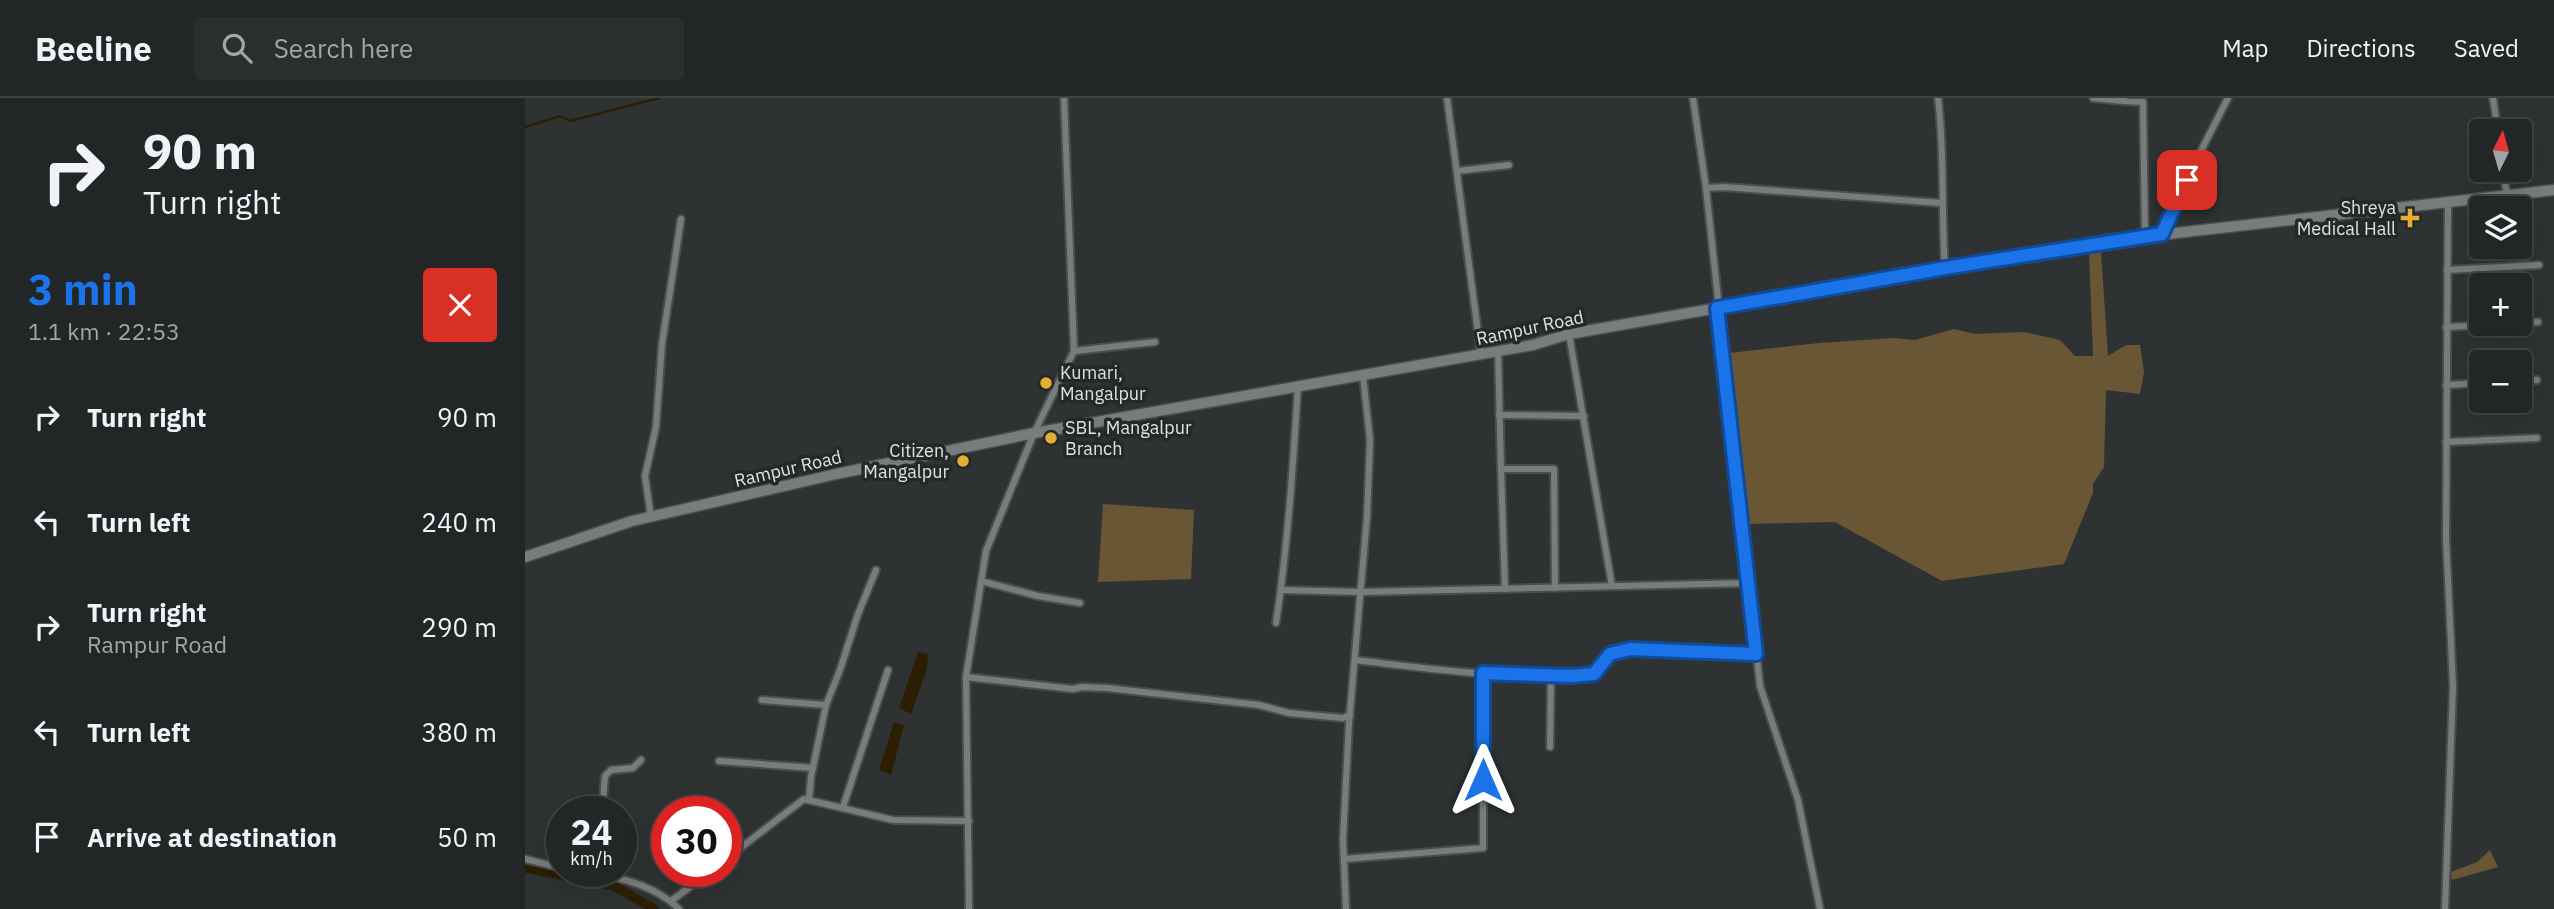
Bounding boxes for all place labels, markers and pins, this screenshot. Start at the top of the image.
pin [2157,150,2217,210]
place label: Shreya Medical Hall [2297,196,2396,240]
marker: Shreya Medical Hall [2402,210,2418,226]
place label: Kumari, Mangalpur [1060,361,1146,405]
marker: Kumari, Mangalpur [1038,375,1054,391]
place label: SBL, Mangalpur Branch [1065,416,1192,460]
marker: SBL, Mangalpur Branch [1043,430,1059,446]
place label: Citizen, Mangalpur [863,439,949,483]
marker: Citizen, Mangalpur [955,453,971,469]

